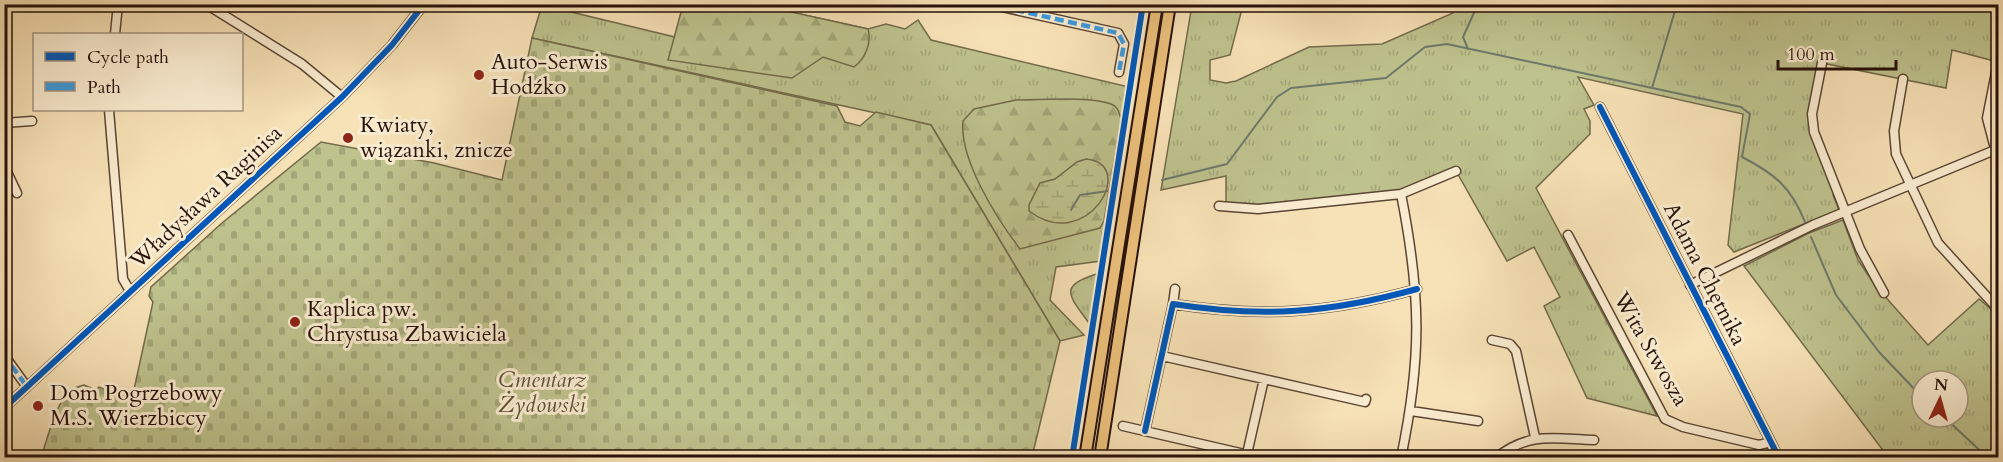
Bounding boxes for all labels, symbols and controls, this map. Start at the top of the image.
legend [33,33,243,111]
scale bar [1778,33,1896,71]
text: 100 m [1787,42,1835,67]
text: Cycle path [87,45,169,70]
place label: Auto-Serwis Hodźko [491,47,608,102]
marker: Auto-Serwis Hodźko [472,68,486,82]
text: Path [87,75,121,100]
place label: Kwiaty, wiązanki, znicze [360,110,513,165]
street label: Władysława Raginisa [123,118,289,276]
marker: Kwiaty, wiązanki, znicze [341,131,355,145]
street label: Adama Chętnika [1656,197,1754,351]
street label: Wita Stwosza [1606,286,1696,412]
place label: Kaplica pw. Chrystusa Zbawiciela [307,294,507,349]
marker: Kaplica pw. Chrystusa Zbawiciela [288,315,302,329]
park label: Cmentarz Żydowski [498,365,587,420]
north arrow [1910,369,1970,429]
text: N [1933,373,1949,397]
place label: Dom Pogrzebowy M.S. Wierzbiccy [50,378,223,433]
marker: Dom Pogrzebowy M.S. Wierzbiccy [31,399,45,413]

